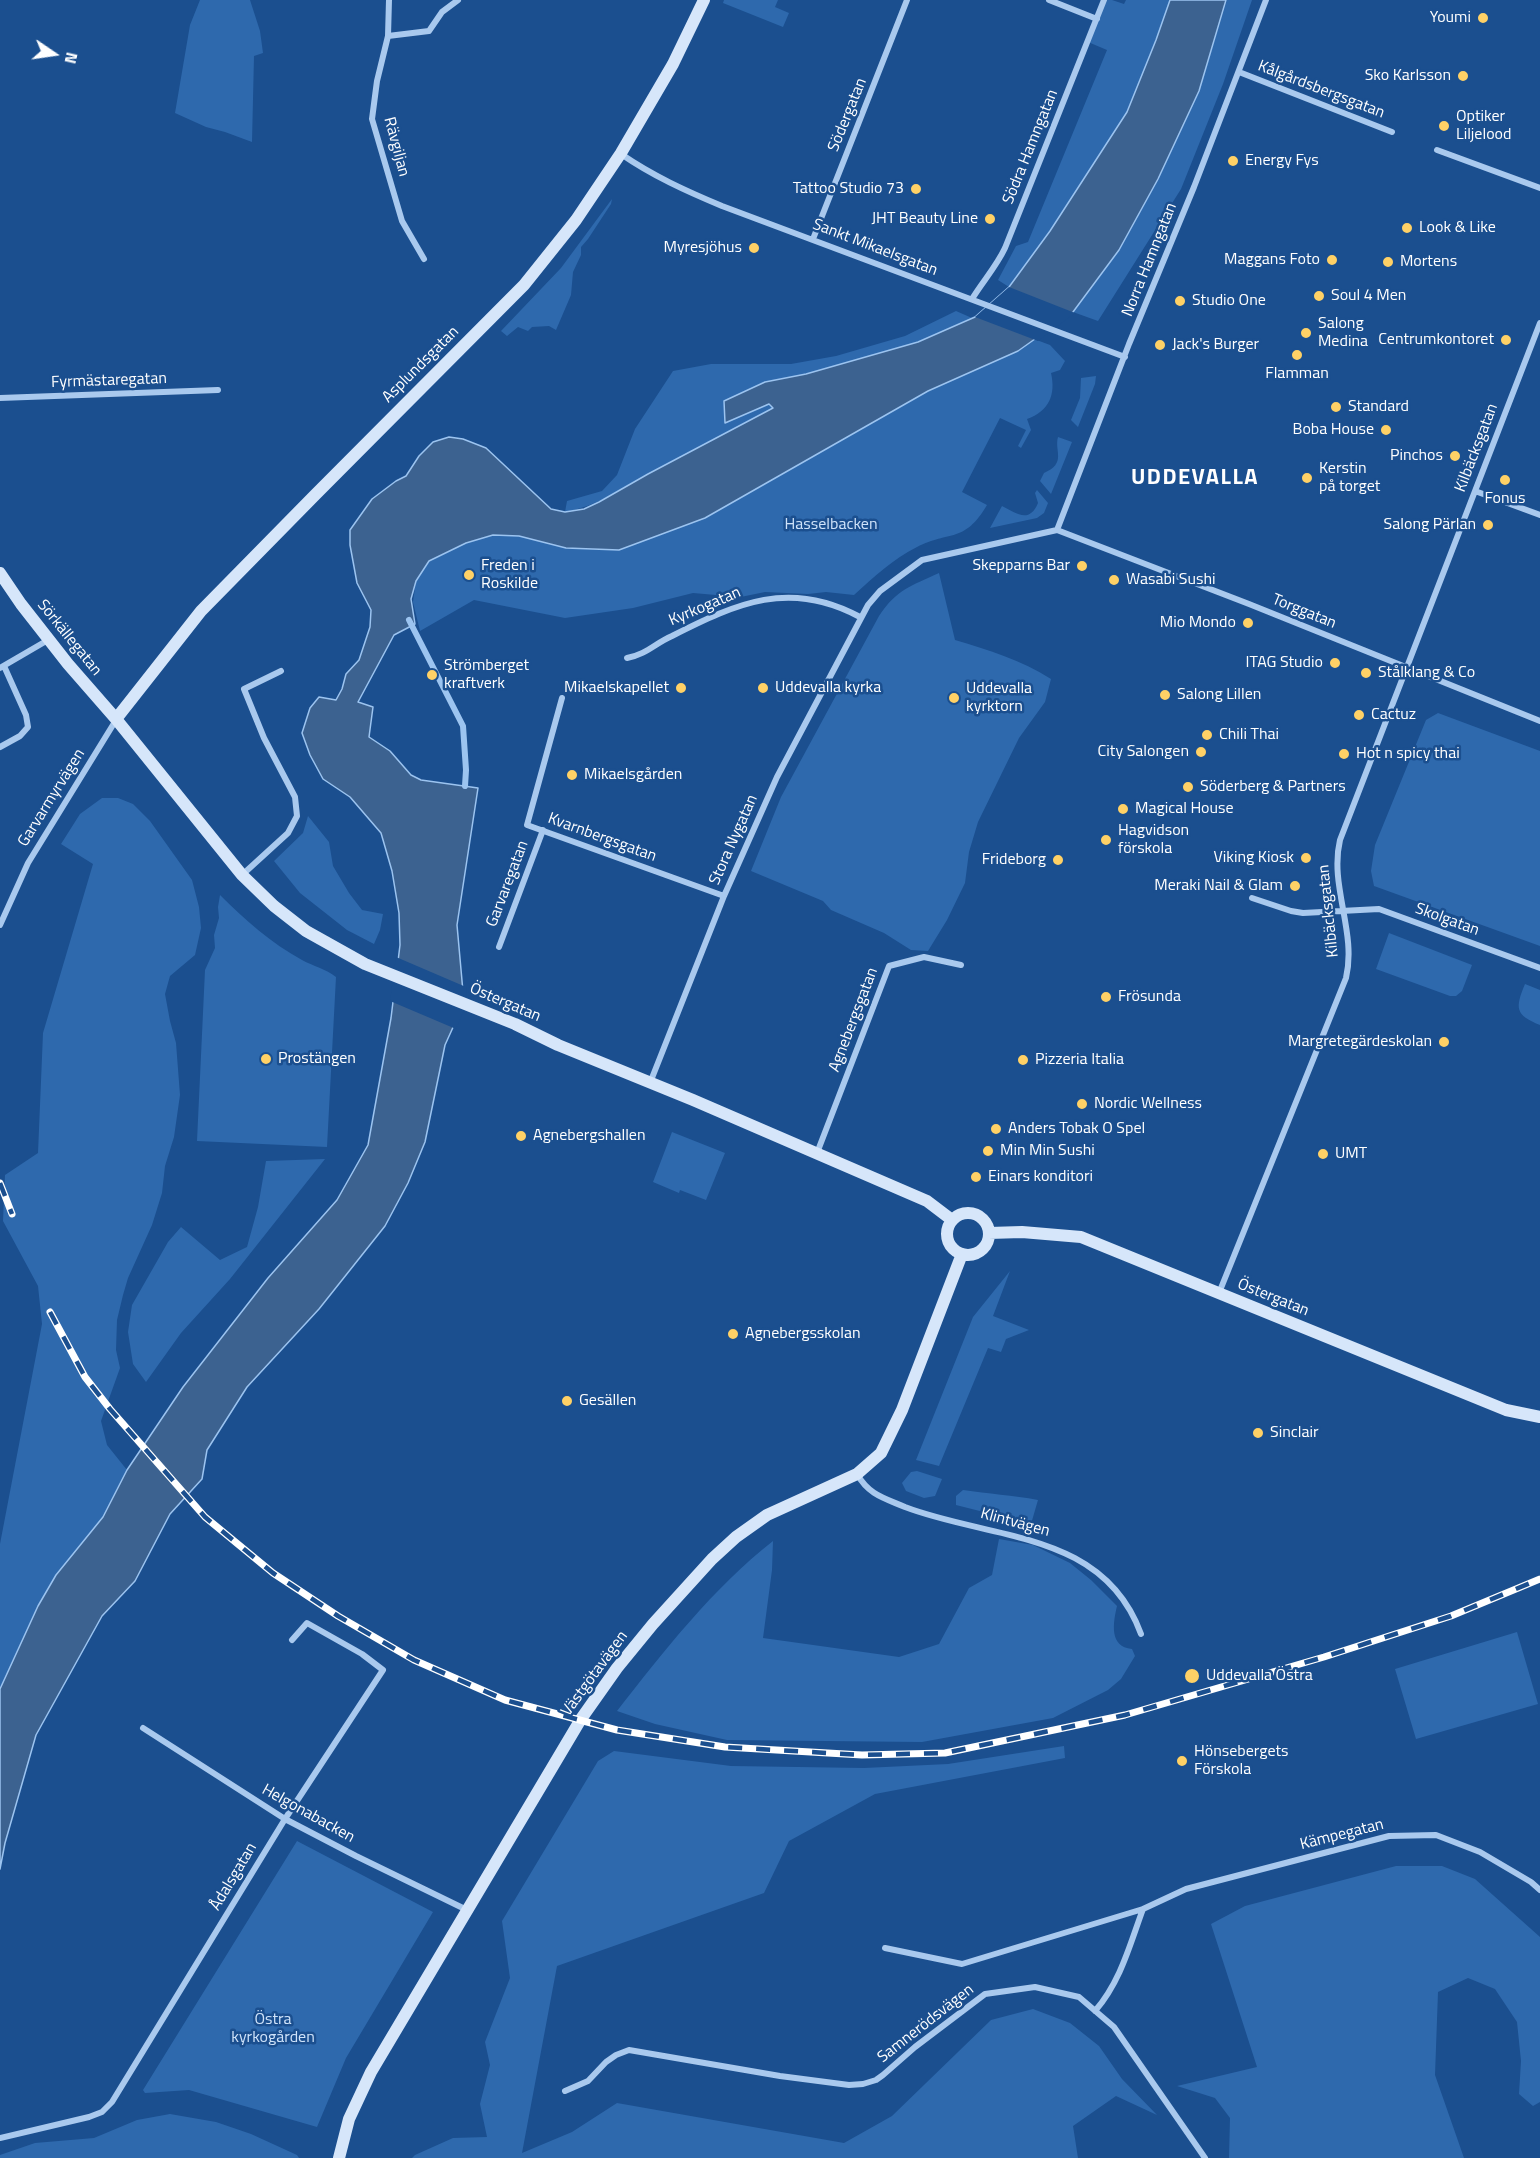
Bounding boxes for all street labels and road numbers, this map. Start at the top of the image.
street label: Kålgårdsbergsgatan [1255,57,1387,123]
street label: Södergatan [825,75,871,155]
street label: Södra Hamngatan [999,87,1063,207]
street label: Rävgiljan [379,115,413,179]
street label: Norra Hamngatan [1118,200,1182,320]
street label: Sankt Mikaelsgatan [810,215,940,281]
street label: Asplundsgatan [379,323,463,407]
street label: Fyrmästaregatan [51,369,167,393]
street label: Kilbäcksgatan [1451,401,1503,495]
street label: Kyrkogatan [666,583,744,631]
street label: Torggatan [1269,590,1339,634]
street label: Sörkällegatan [33,596,105,680]
street label: Garvarmyrvägen [14,746,90,850]
street label: Stora Nygatan [706,792,762,888]
street label: Kvarnbergsgatan [545,809,659,867]
street label: Garvaregatan [483,838,533,930]
street label: Kilbäcksgatan [1315,864,1343,958]
street label: Skolgatan [1412,900,1482,940]
street label: Agnebergsgatan [825,965,883,1075]
street label: Östergatan [466,979,544,1027]
street label: Östergatan [1234,1275,1312,1321]
street label: Klintvägen [978,1505,1052,1541]
street label: Västgötavägen [558,1628,632,1720]
street label: Helgonabacken [258,1781,358,1847]
street label: Kämpegatan [1298,1815,1386,1855]
street label: Ådalsgatan [206,1840,262,1914]
street label: Samnerödsvägen [874,1980,978,2068]

